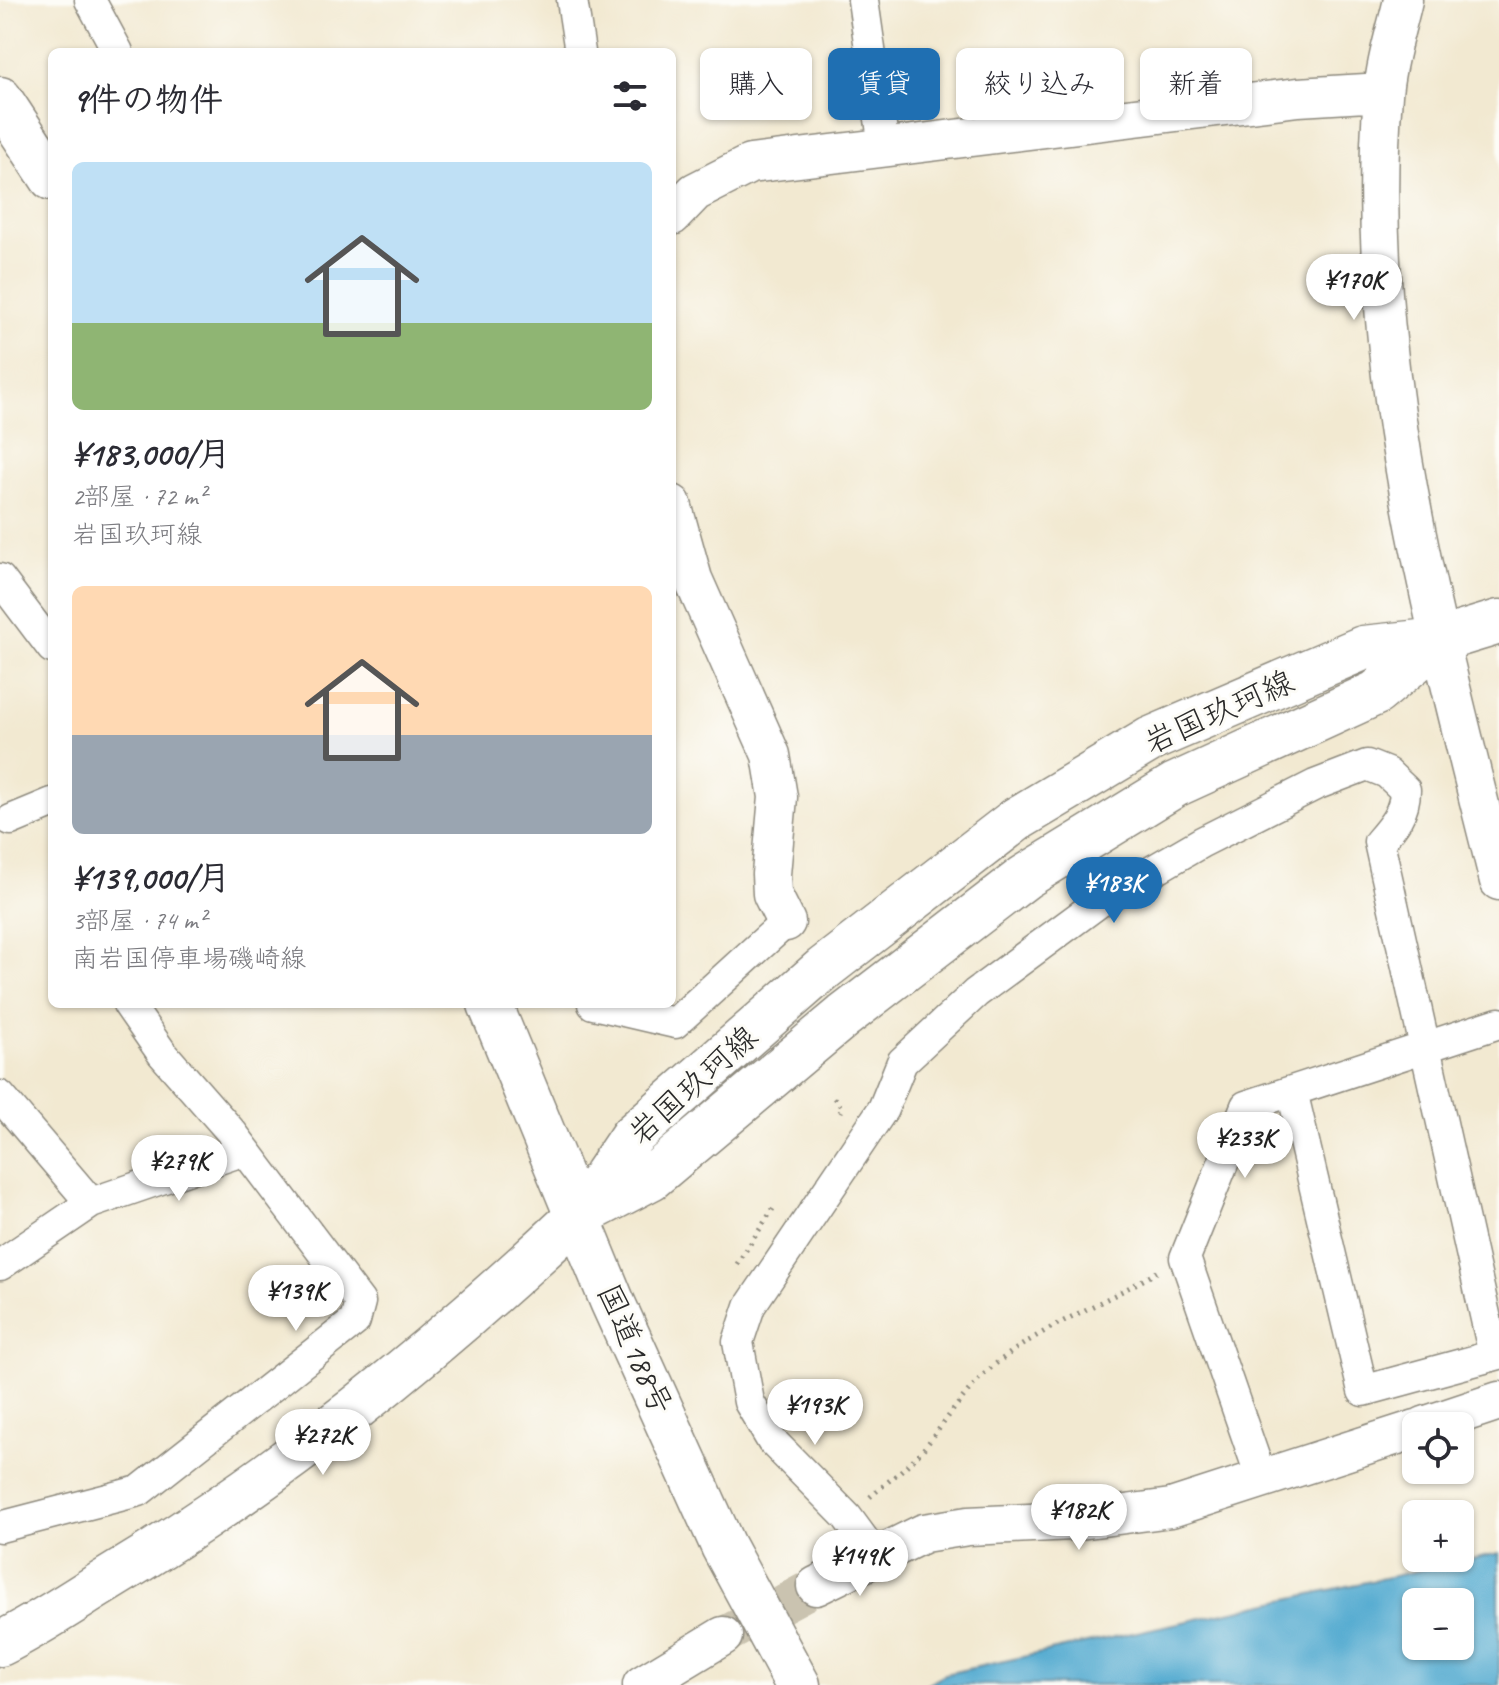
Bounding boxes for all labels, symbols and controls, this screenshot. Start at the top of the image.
chip: 購入 [700,48,812,120]
chip: 賃貸 [828,48,940,120]
chip: 絞り込み [956,48,1124,120]
chip: 新着 [1140,48,1252,120]
icon: filters [608,74,652,118]
text: 9件の物件 [72,78,223,121]
icon: home [290,214,434,358]
pin: ¥170K [1298,254,1410,322]
text: ¥170K [1324,263,1384,296]
text: ¥183,000/月 [72,432,231,475]
text: 2部屋 · 72 m² [72,480,206,513]
text: 岩国玖珂線 [72,518,202,551]
icon: home [290,638,434,782]
street label: 岩国玖珂線 [1138,661,1300,763]
text: ¥139,000/月 [72,856,231,899]
pin: ¥183K [1058,857,1170,925]
text: ¥183K [1084,866,1144,899]
text: 3部屋 · 74 m² [72,904,206,937]
text: 南岩国停車場磯崎線 [72,942,306,975]
street label: 岩国玖珂線 [620,1016,766,1154]
pin: ¥233K [1189,1112,1301,1180]
text: ¥233K [1215,1121,1275,1154]
pin: ¥279K [123,1135,235,1203]
text: ¥279K [149,1144,209,1177]
pin: ¥139K [240,1265,352,1333]
text: ¥139K [266,1274,326,1307]
street label: 国道188号 [588,1277,682,1421]
pin: ¥193K [759,1379,871,1447]
text: ¥193K [785,1388,845,1421]
pin: ¥272K [267,1409,379,1477]
map controls [1402,1412,1474,1660]
button: locate [1402,1412,1474,1484]
text: ¥272K [293,1418,353,1451]
pin: ¥182K [1023,1484,1135,1552]
text: ¥182K [1049,1493,1109,1526]
button: + [1402,1500,1474,1572]
pin: ¥149K [804,1530,916,1598]
text: ¥149K [830,1539,890,1572]
button: − [1402,1588,1474,1660]

